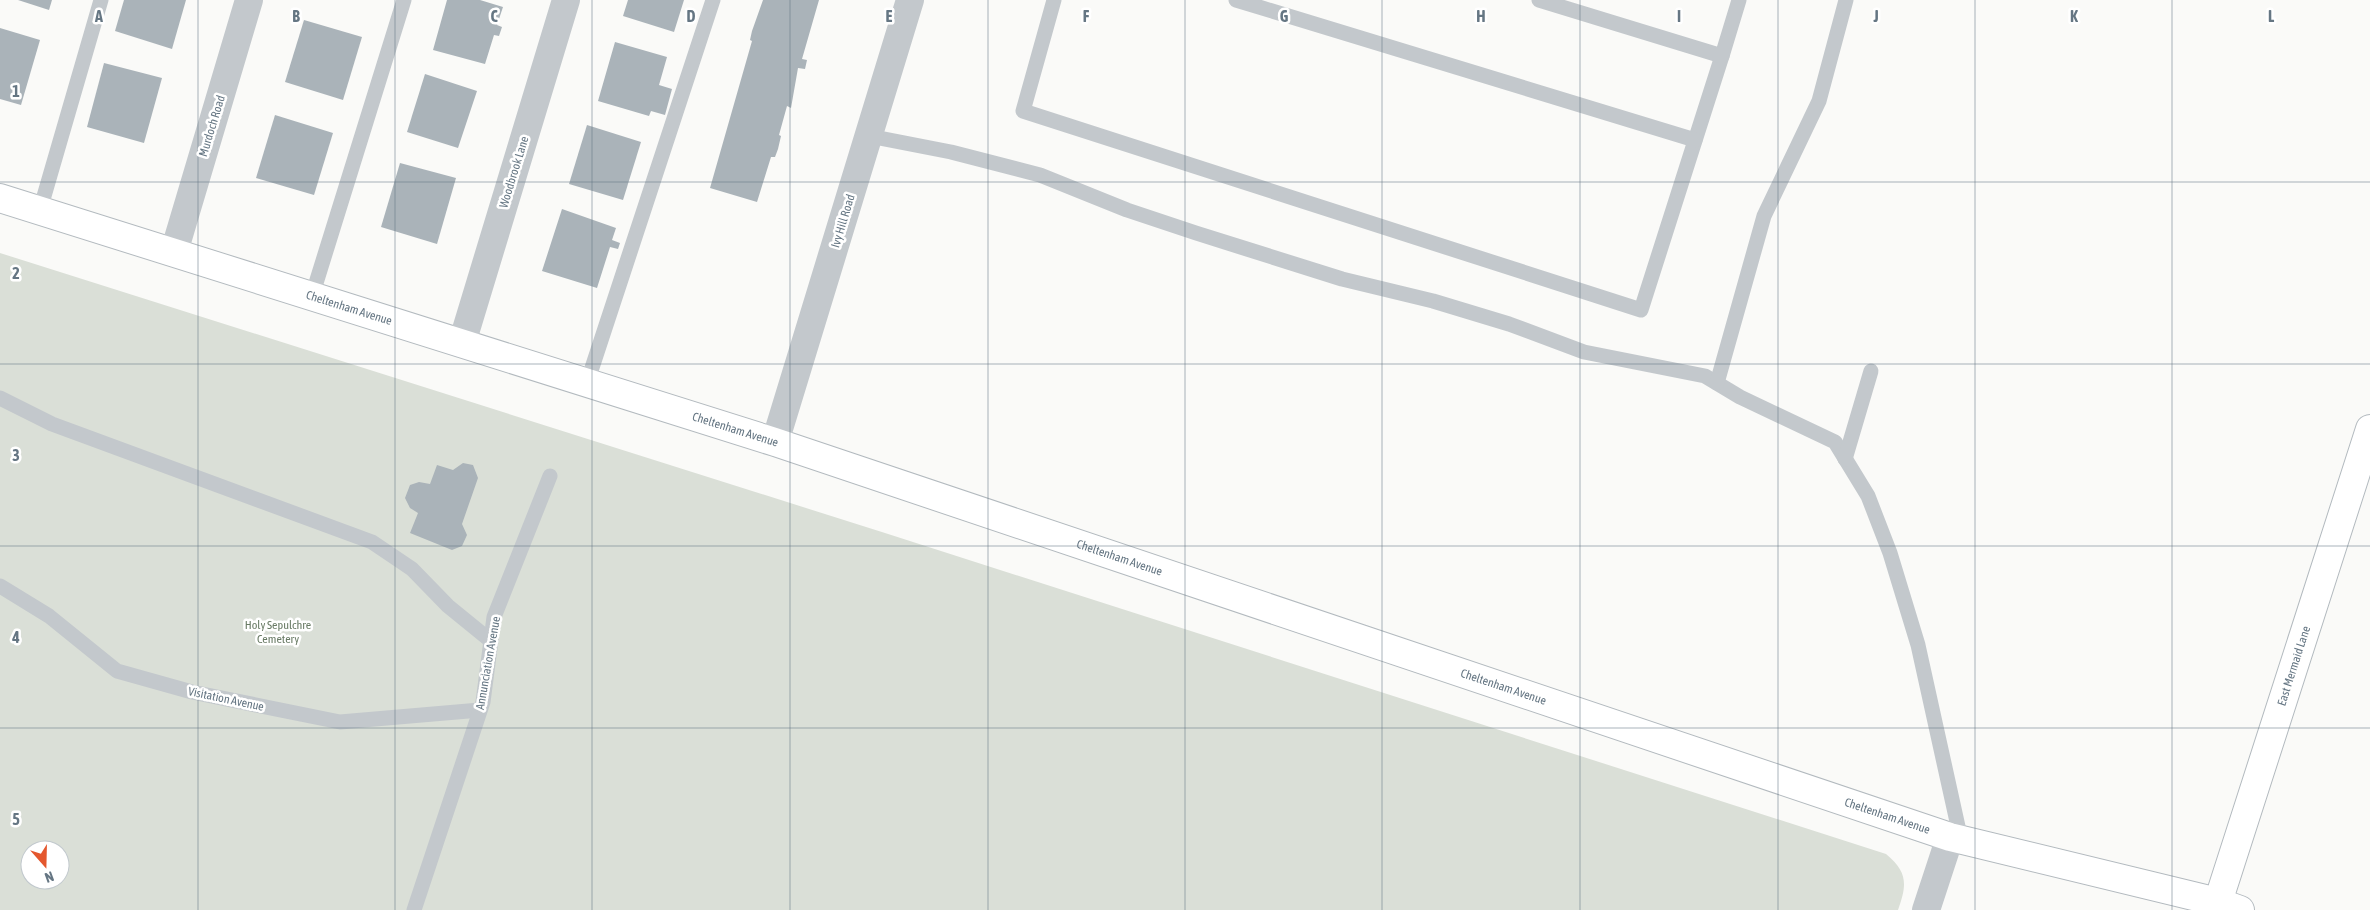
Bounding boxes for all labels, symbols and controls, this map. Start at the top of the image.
text: A [94,7,103,25]
text: B [292,7,300,25]
text: C [490,7,498,25]
text: D [687,7,696,25]
text: E [886,7,893,25]
text: F [1083,7,1090,25]
text: G [1280,7,1289,25]
text: H [1476,7,1486,25]
text: I [1677,7,1681,25]
text: J [1872,7,1879,25]
text: K [2070,7,2078,25]
text: L [2268,7,2275,25]
text: 1 [12,82,20,100]
street label: Murdoch Road [196,94,228,158]
street label: Woodbrook Lane [496,134,532,210]
street label: Ivy Hill Road [828,193,858,249]
text: 2 [12,264,20,282]
street label: Cheltenham Avenue [304,288,394,328]
street label: Cheltenham Avenue [691,409,780,450]
text: 3 [12,446,20,464]
street label: Cheltenham Avenue [1075,537,1164,579]
street label: Annunciation Avenue [473,615,503,711]
park label: Holy Sepulchre Cemetery [245,618,311,646]
street label: East Mermaid Lane [2275,624,2313,708]
text: 4 [11,628,20,646]
street label: Cheltenham Avenue [1459,666,1548,708]
street label: Visitation Avenue [187,684,265,714]
street label: Cheltenham Avenue [1843,795,1932,837]
text: 5 [12,810,20,828]
north arrow [20,840,70,890]
text: N [43,868,56,886]

